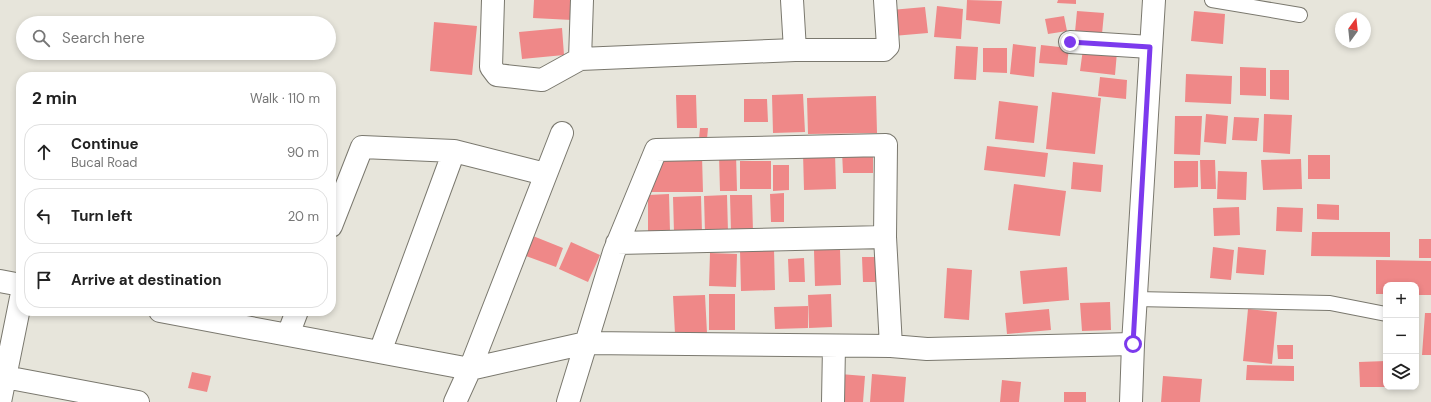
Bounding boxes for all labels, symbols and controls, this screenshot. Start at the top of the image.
north arrow [1335,12,1371,48]
search box [16,16,336,60]
icon: search [30,27,52,49]
text: Search here [62,28,145,48]
route end [1061,33,1079,51]
text: 2 min [32,87,77,109]
text: Walk · 110 m [250,90,320,107]
text: Continue [71,134,139,154]
icon: ahead [33,141,55,163]
text: 90 m [287,144,319,161]
text: Bucal Road [71,154,137,171]
icon: left [33,205,55,227]
text: Turn left [71,206,132,226]
text: 20 m [288,208,319,225]
icon: arrive [33,269,55,291]
text: Arrive at destination [71,270,222,290]
map controls [1383,282,1419,390]
button: + [1383,282,1419,318]
button: − [1383,318,1419,354]
route start [1124,335,1142,353]
button: layers [1383,354,1419,390]

